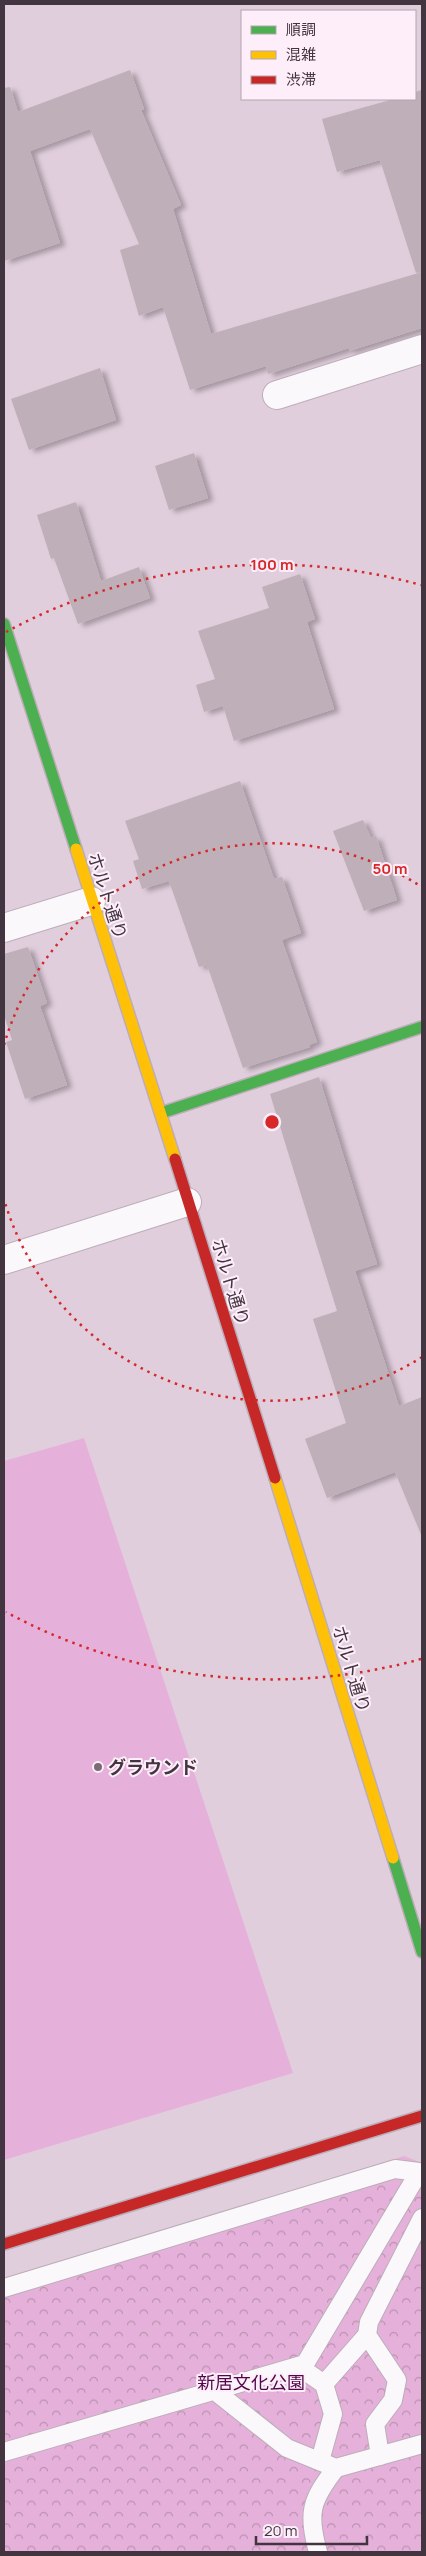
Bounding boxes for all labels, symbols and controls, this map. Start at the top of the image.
legend [241,10,416,100]
text: 順調 [286,19,316,40]
text: 混雑 [286,44,316,65]
text: 渋滞 [286,69,316,90]
text: 100 m [251,554,293,575]
street label: ホルト通り [83,849,133,943]
text: 50 m [372,858,408,879]
centre of rings [263,1113,281,1131]
street label: ホルト通り [206,1235,256,1329]
street label: ホルト通り [327,1622,377,1716]
place label: グラウンド [108,1755,198,1779]
marker: グラウンド [92,1761,104,1773]
park label: 新居文化公園 [197,2370,305,2394]
scale bar [256,2514,367,2546]
text: 20 m [264,2520,297,2541]

